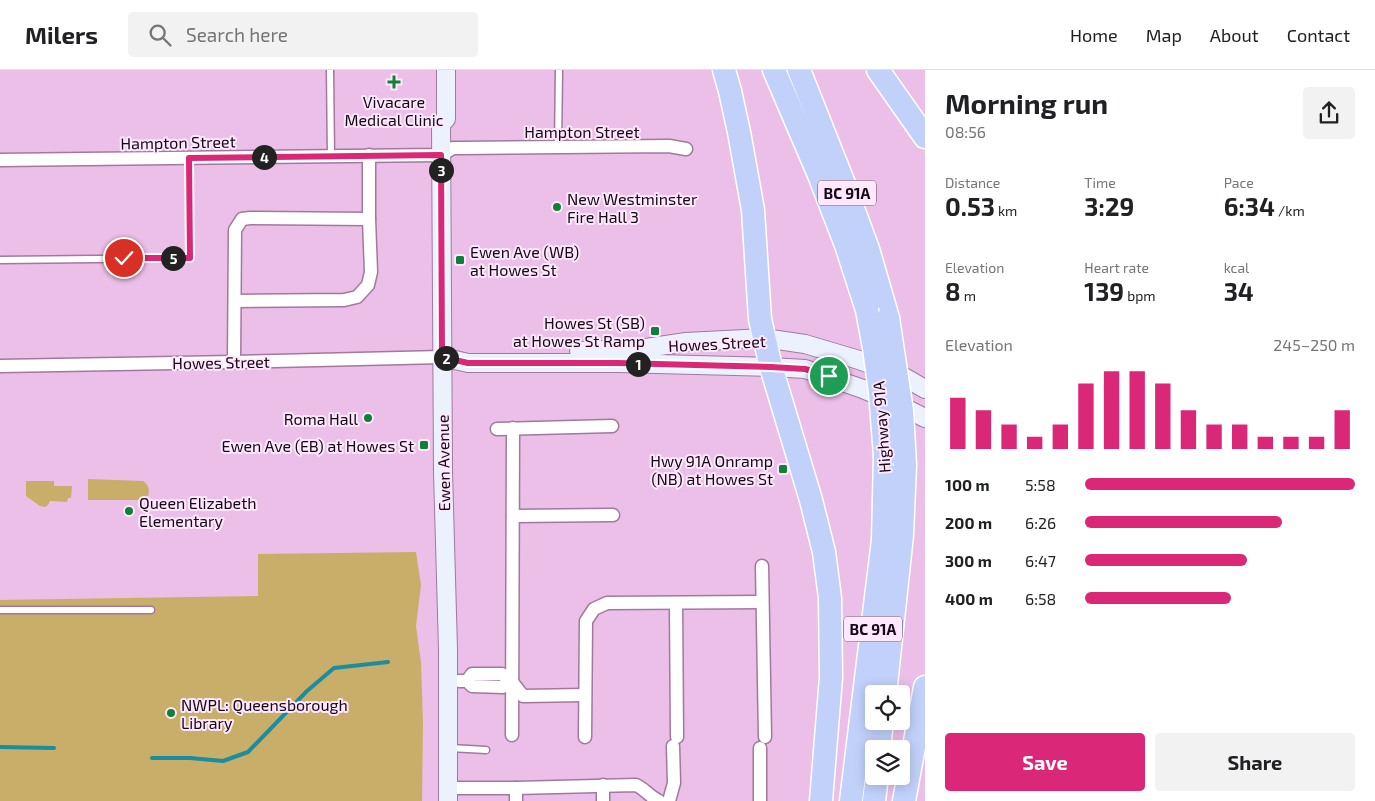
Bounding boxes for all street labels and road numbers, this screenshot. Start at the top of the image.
street label: Hampton Street [524,122,640,141]
street label: Hampton Street [120,131,236,153]
road number: BC 91A [818,180,876,206]
street label: Howes Street [668,331,766,355]
street label: Howes Street [172,352,270,372]
street label: Highway 91A [868,380,894,474]
street label: Ewen Avenue [433,414,453,512]
road number: BC 91A [844,616,902,642]

